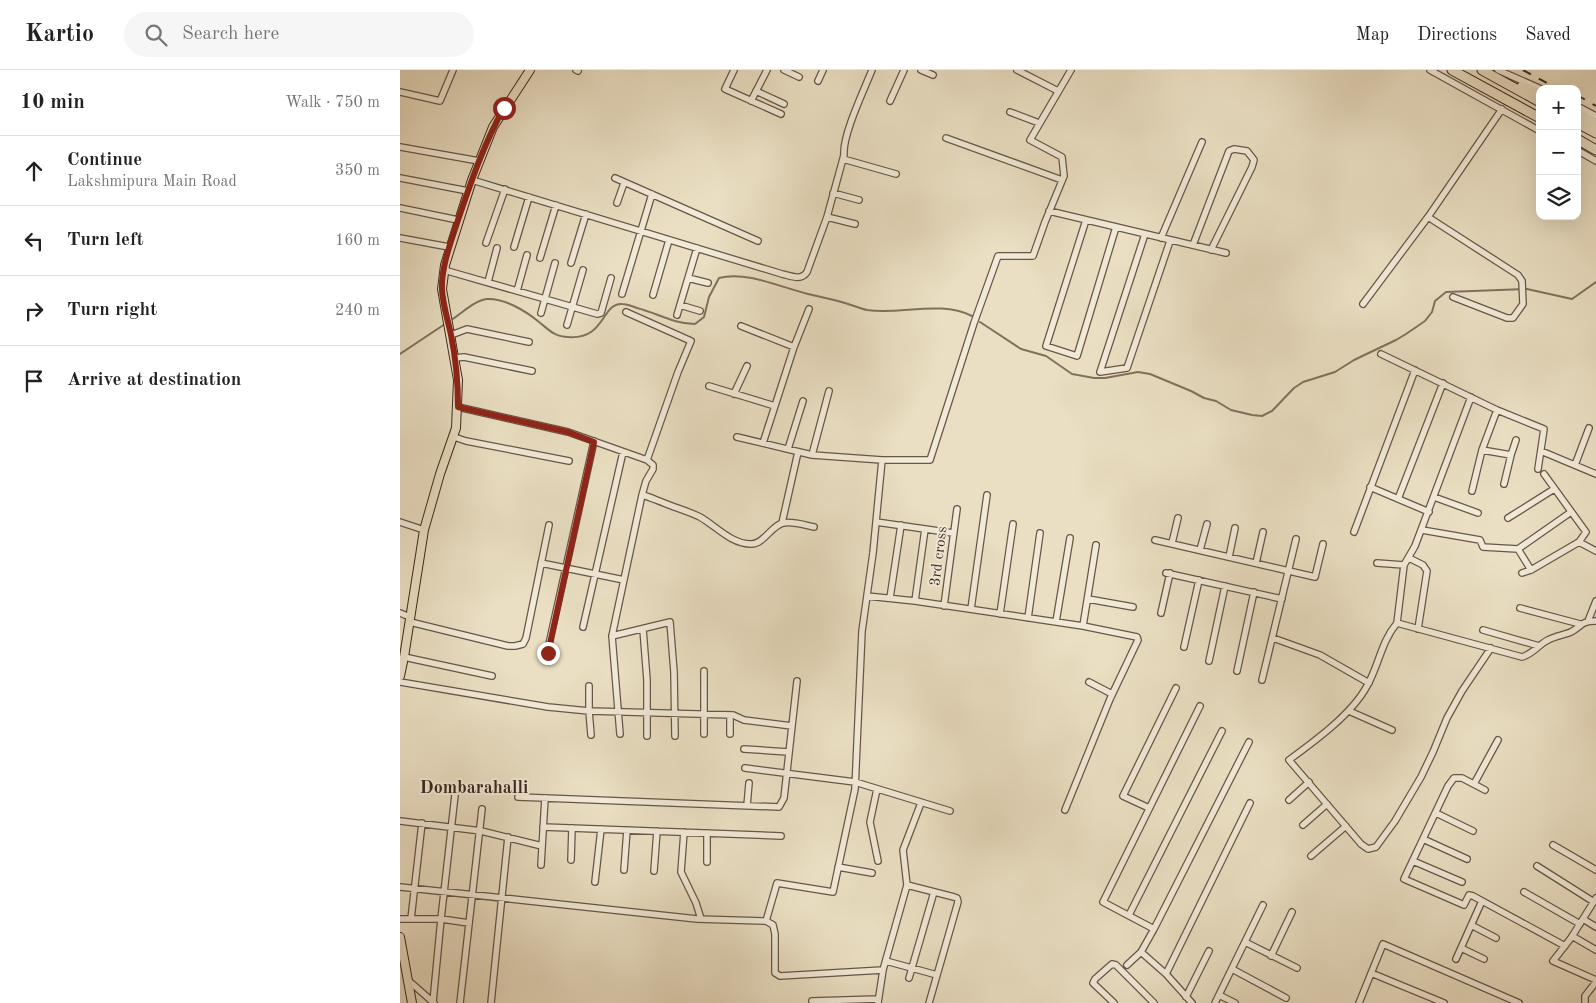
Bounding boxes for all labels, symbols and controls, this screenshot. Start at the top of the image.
search box [124,12,474,57]
icon: search [142,21,170,49]
text: Kartio [25,23,94,47]
text: Search here [182,25,279,44]
text: Map [1356,26,1389,44]
text: Directions [1417,26,1497,44]
text: Saved [1525,26,1571,44]
map controls [1536,85,1581,220]
button: + [1536,85,1581,130]
text: 10 min [20,92,85,113]
text: Walk · 750 m [285,95,380,111]
route start [493,97,516,120]
button: − [1536,130,1581,175]
text: Continue [67,151,142,170]
icon: ahead [20,157,48,185]
text: 350 m [335,163,380,179]
text: Lakshmipura Main Road [67,174,237,190]
button: layers [1536,175,1581,220]
icon: left [20,227,48,255]
text: Turn left [67,231,144,250]
text: 160 m [335,233,380,249]
icon: right [20,297,48,325]
text: Turn right [67,301,157,320]
text: 240 m [335,303,380,319]
icon: arrive [20,367,48,395]
text: Arrive at destination [67,371,241,390]
street label: 3rd cross [928,525,951,587]
route end [537,642,560,665]
district label: Dombarahalli [420,779,528,797]

